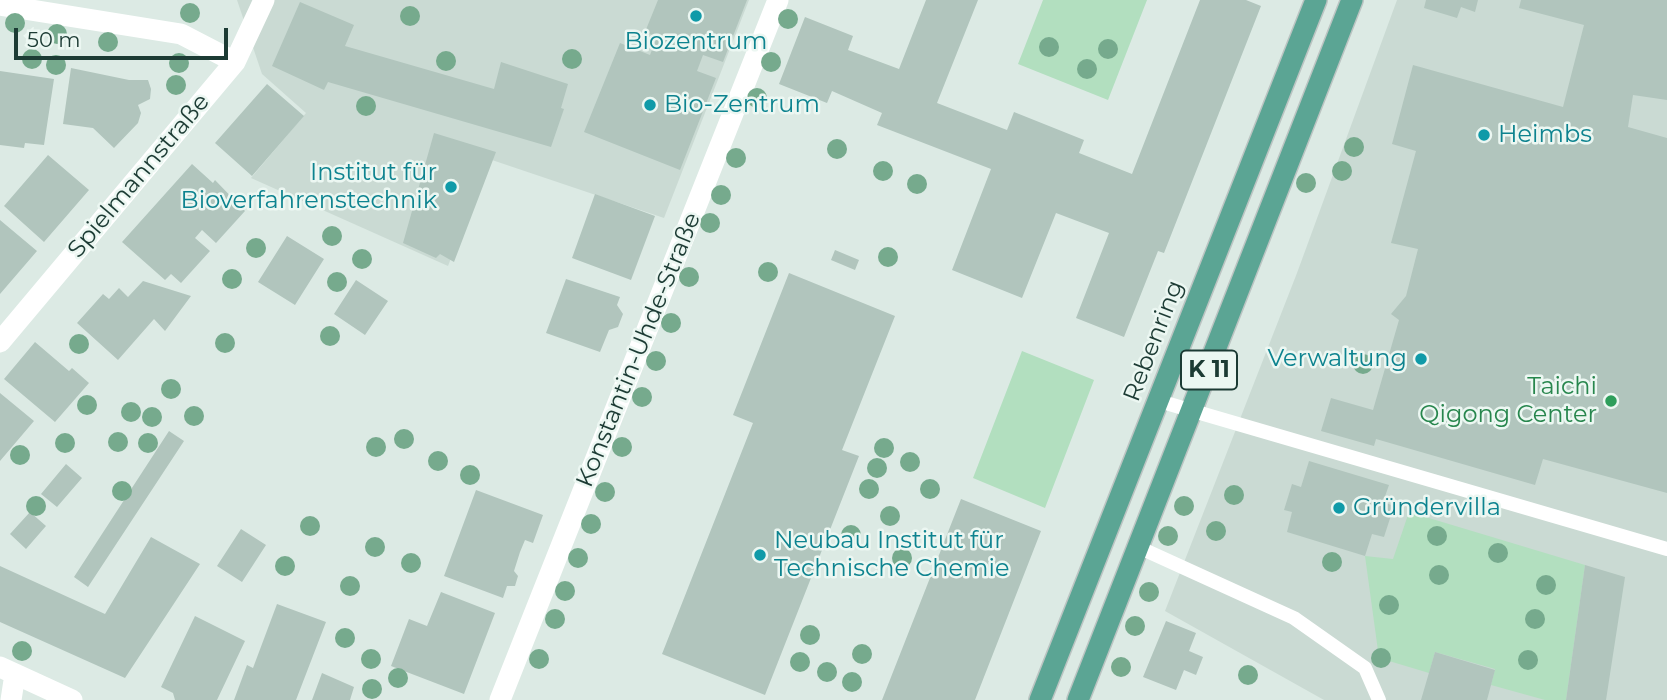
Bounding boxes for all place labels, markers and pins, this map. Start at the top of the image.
marker: Biozentrum [688,8,704,24]
place label: Biozentrum [624,28,768,56]
place label: Bio-Zentrum [664,91,820,119]
marker: Bio-Zentrum [642,97,658,113]
place label: Heimbs [1498,121,1592,149]
marker: Heimbs [1476,127,1492,143]
place label: Institut für Bioverfahrenstechnik [181,159,437,215]
marker: Institut für Bioverfahrenstechnik [443,179,459,195]
place label: Verwaltung [1268,345,1407,373]
marker: Verwaltung [1413,351,1429,367]
place label: Taichi Qigong Center [1419,373,1597,429]
marker: Taichi Qigong Center [1603,393,1619,409]
place label: Gründervilla [1353,494,1501,522]
marker: Gründervilla [1331,500,1347,516]
place label: Neubau Institut für Technische Chemie [774,527,1009,583]
marker: Neubau Institut für Technische Chemie [752,547,768,563]

